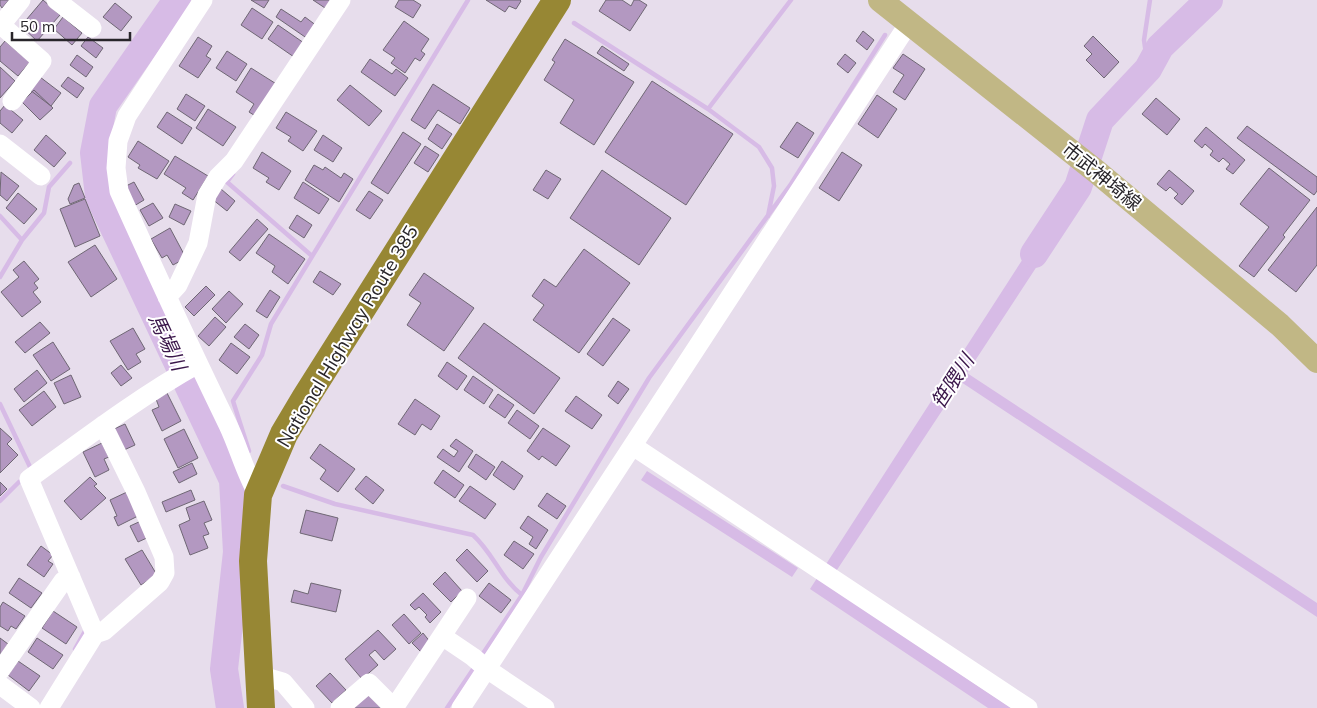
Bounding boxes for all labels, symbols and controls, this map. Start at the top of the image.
scale bar [12,10,130,42]
text: 50 m [20,17,55,36]
street label: 市武神埼線 [1058,137,1146,215]
street label: National Highway Route 385 [271,221,423,451]
water label: 馬場川 [144,310,193,376]
water label: 笹隈川 [925,347,980,413]

